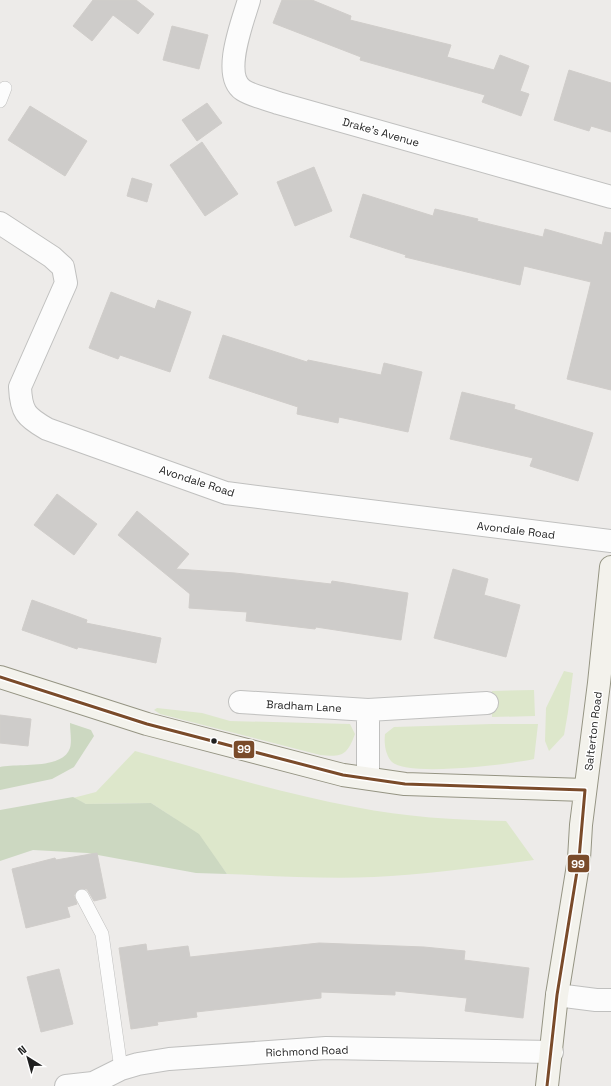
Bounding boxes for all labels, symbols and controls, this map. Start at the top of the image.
street label: Drake's Avenue [341,114,421,150]
street label: Avondale Road [158,462,236,500]
street label: Avondale Road [476,518,556,542]
street label: Salterton Road [581,691,605,771]
street label: Bradham Lane [266,697,342,715]
unlabelled marker [209,736,219,746]
line badge: 99 [233,740,255,759]
text: 99 [237,742,251,756]
line badge: 99 [567,854,590,873]
text: 99 [571,857,585,871]
north arrow [8,1038,48,1078]
text: N [15,1042,29,1058]
street label: Richmond Road [265,1043,349,1059]

